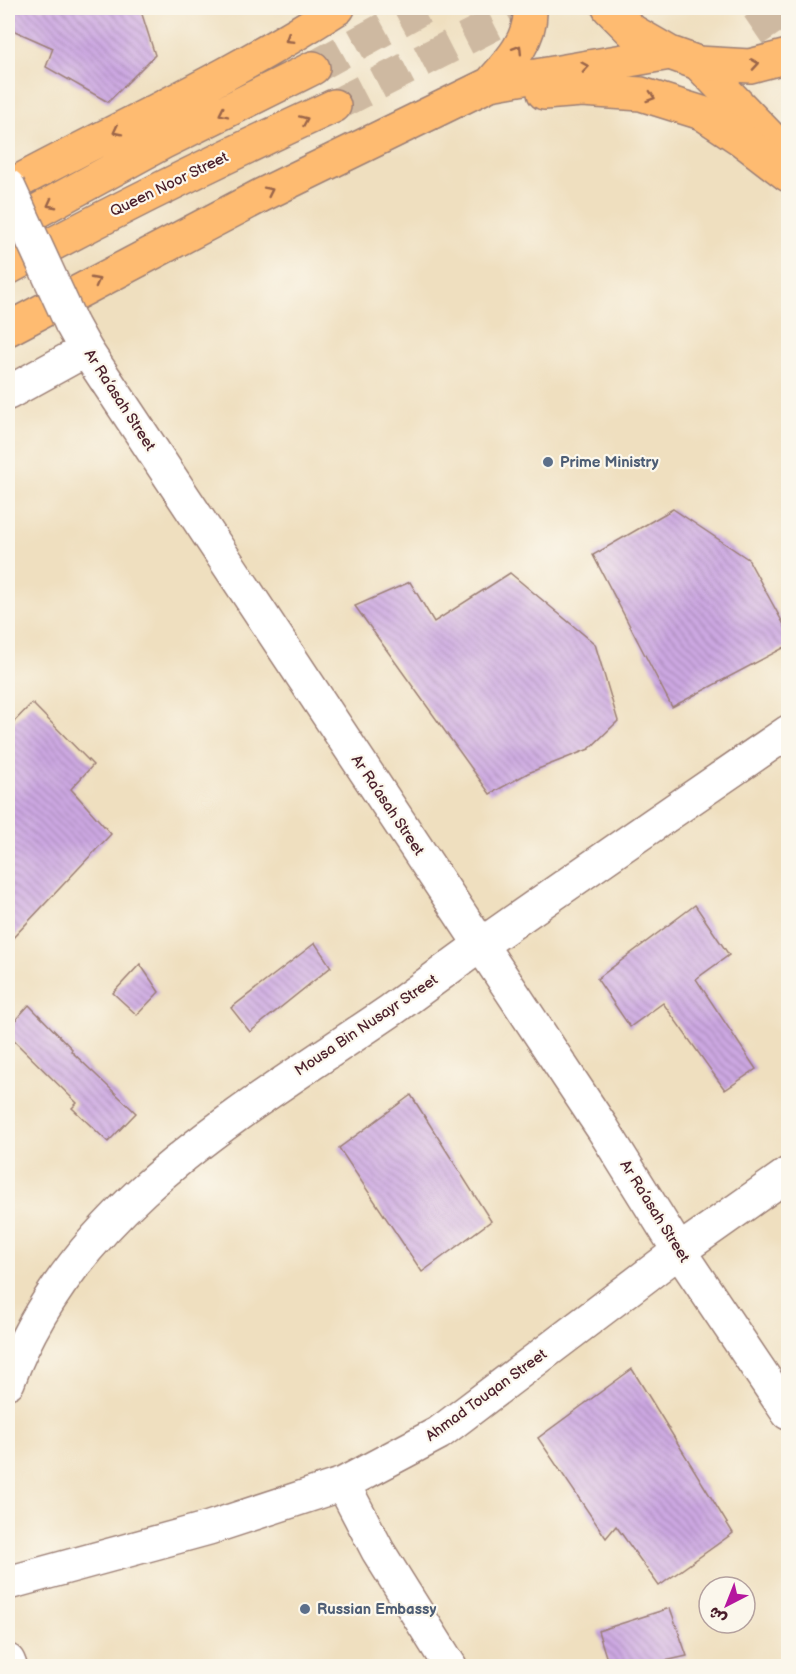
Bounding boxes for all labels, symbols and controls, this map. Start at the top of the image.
one-way arrow [285,31,295,43]
one-way arrow [511,45,523,55]
one-way arrow [749,58,759,71]
one-way arrow [580,62,590,74]
one-way arrow [645,90,656,102]
one-way arrow [219,106,230,117]
one-way arrow [298,115,309,127]
one-way arrow [112,123,123,135]
street label: Queen Noor Street [107,147,232,221]
one-way arrow [263,187,274,199]
one-way arrow [47,197,57,208]
one-way arrow [90,277,101,289]
street label: Ar Ra’asah Street [80,346,160,455]
place label: Prime Ministry [560,453,659,472]
marker: Prime Ministry [541,455,555,469]
street label: Ar Ra’asah Street [347,751,428,859]
street label: Mousa Bin Nusayr Street [291,970,442,1080]
street label: Ar Ra’asah Street [615,1157,694,1266]
street label: Ahmad Touqan Street [422,1345,551,1446]
north arrow [697,1575,757,1635]
place label: Russian Embassy [317,1600,436,1619]
marker: Russian Embassy [298,1602,312,1616]
text: ش [705,1602,731,1628]

